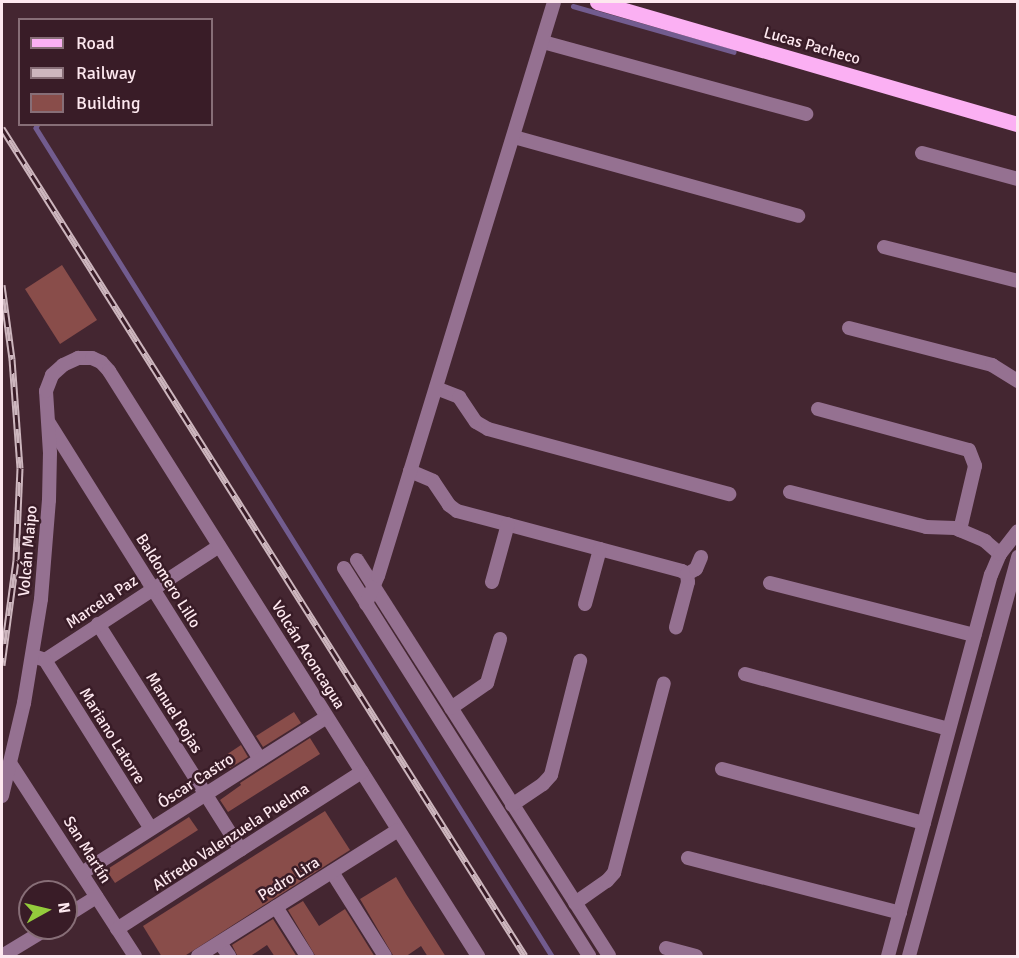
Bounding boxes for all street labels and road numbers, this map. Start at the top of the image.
street label: Lucas Pacheco [761,23,863,69]
street label: Volcán Maipo [14,505,42,597]
street label: Baldomero Lillo [131,530,205,632]
street label: Marcela Paz [62,571,142,633]
street label: Volcán Aconcagua [267,597,349,713]
street label: Manuel Rojas [141,669,207,757]
street label: Mariano Latorre [75,684,149,788]
street label: Óscar Castro [154,749,238,813]
street label: Alfredo Valenzuela Puelma [149,779,313,895]
street label: San Martín [59,813,115,887]
street label: Pedro Lira [255,853,323,905]

